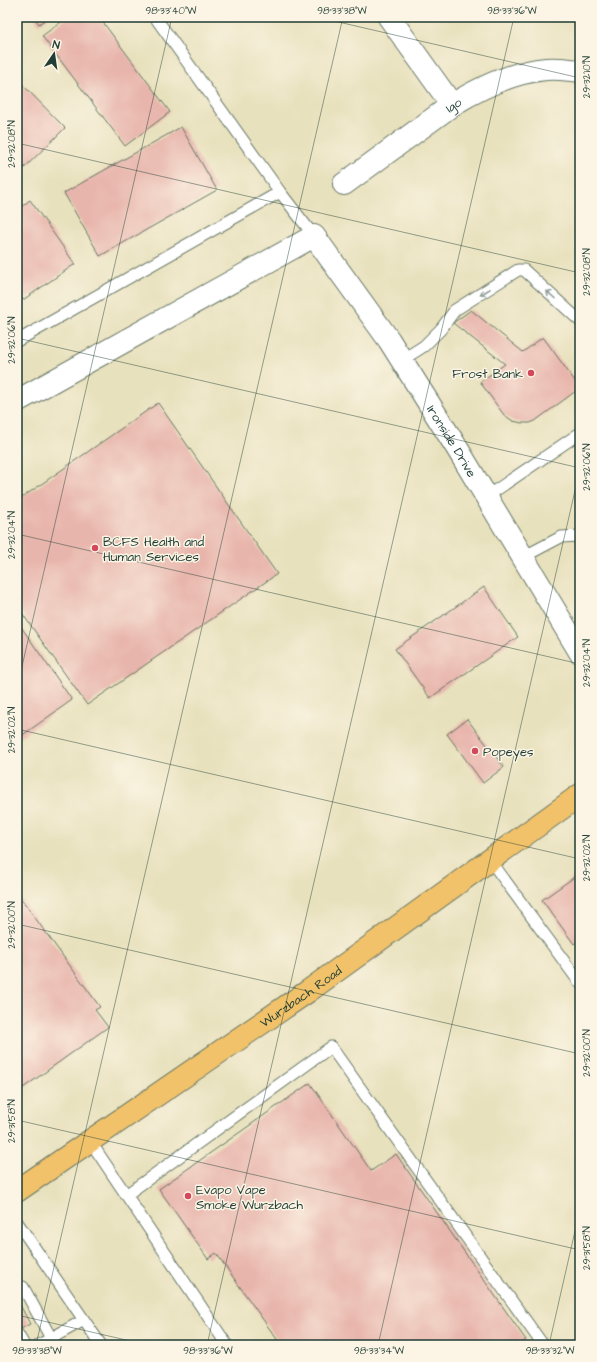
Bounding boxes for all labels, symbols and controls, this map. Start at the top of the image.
text: 98°33'40"W [145,4,197,18]
text: 98°33'38"W [317,4,367,18]
text: 98°33'36"W [487,4,537,18]
north arrow [34,34,74,74]
text: N [51,37,61,53]
text: 29°32'10"N [580,56,594,98]
street label: Igo [442,93,466,117]
text: 29°32'08"N [5,120,19,168]
text: 29°32'08"N [580,248,594,296]
one-way arrow [479,288,491,296]
one-way arrow [546,290,557,299]
text: 29°32'06"N [5,316,19,364]
place label: Frost Bank [452,365,523,383]
marker: Frost Bank [526,368,536,378]
street label: Ironside Drive [422,402,481,481]
text: 29°32'06"N [580,443,594,491]
text: 29°32'04"N [5,511,19,559]
place label: BCFS Health and Human Services [103,533,205,566]
marker: BCFS Health and Human Services [90,543,100,553]
text: 29°32'04"N [580,639,594,687]
text: 29°32'02"N [5,707,19,753]
place label: Popeyes [483,743,534,762]
marker: Popeyes [470,746,480,756]
text: 29°32'02"N [580,835,594,881]
text: 29°32'00"N [5,901,19,949]
street label: Wurzbach Road [256,962,346,1032]
text: 29°32'00"N [580,1029,594,1077]
text: 29°31'58"N [5,1099,19,1143]
place label: Evapo Vape Smoke Wurzbach [196,1181,304,1214]
marker: Evapo Vape Smoke Wurzbach [183,1191,193,1201]
text: 29°31'58"N [580,1226,594,1270]
text: 98°33'38"W [12,1344,62,1358]
text: 98°33'36"W [183,1344,233,1358]
text: 98°33'34"W [354,1344,405,1358]
text: 98°33'32"W [526,1344,575,1358]

